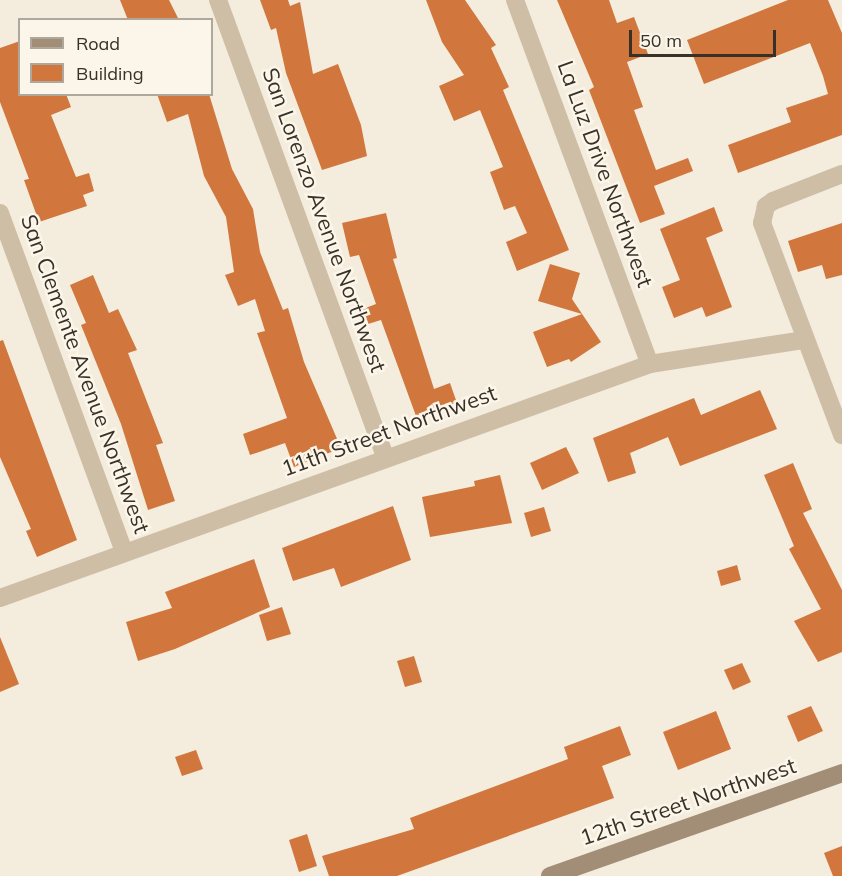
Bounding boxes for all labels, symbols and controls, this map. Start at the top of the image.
legend [18,18,213,96]
scale bar [632,18,779,56]
text: 50 m [640,29,682,52]
text: Road [76,32,120,55]
street label: La Luz Drive Northwest [552,57,658,291]
text: Building [76,62,144,85]
street label: San Lorenzo Avenue Northwest [257,64,391,376]
street label: San Clemente Avenue Northwest [15,211,155,537]
street label: 11th Street Northwest [278,380,500,482]
street label: 12th Street Northwest [576,753,800,851]

